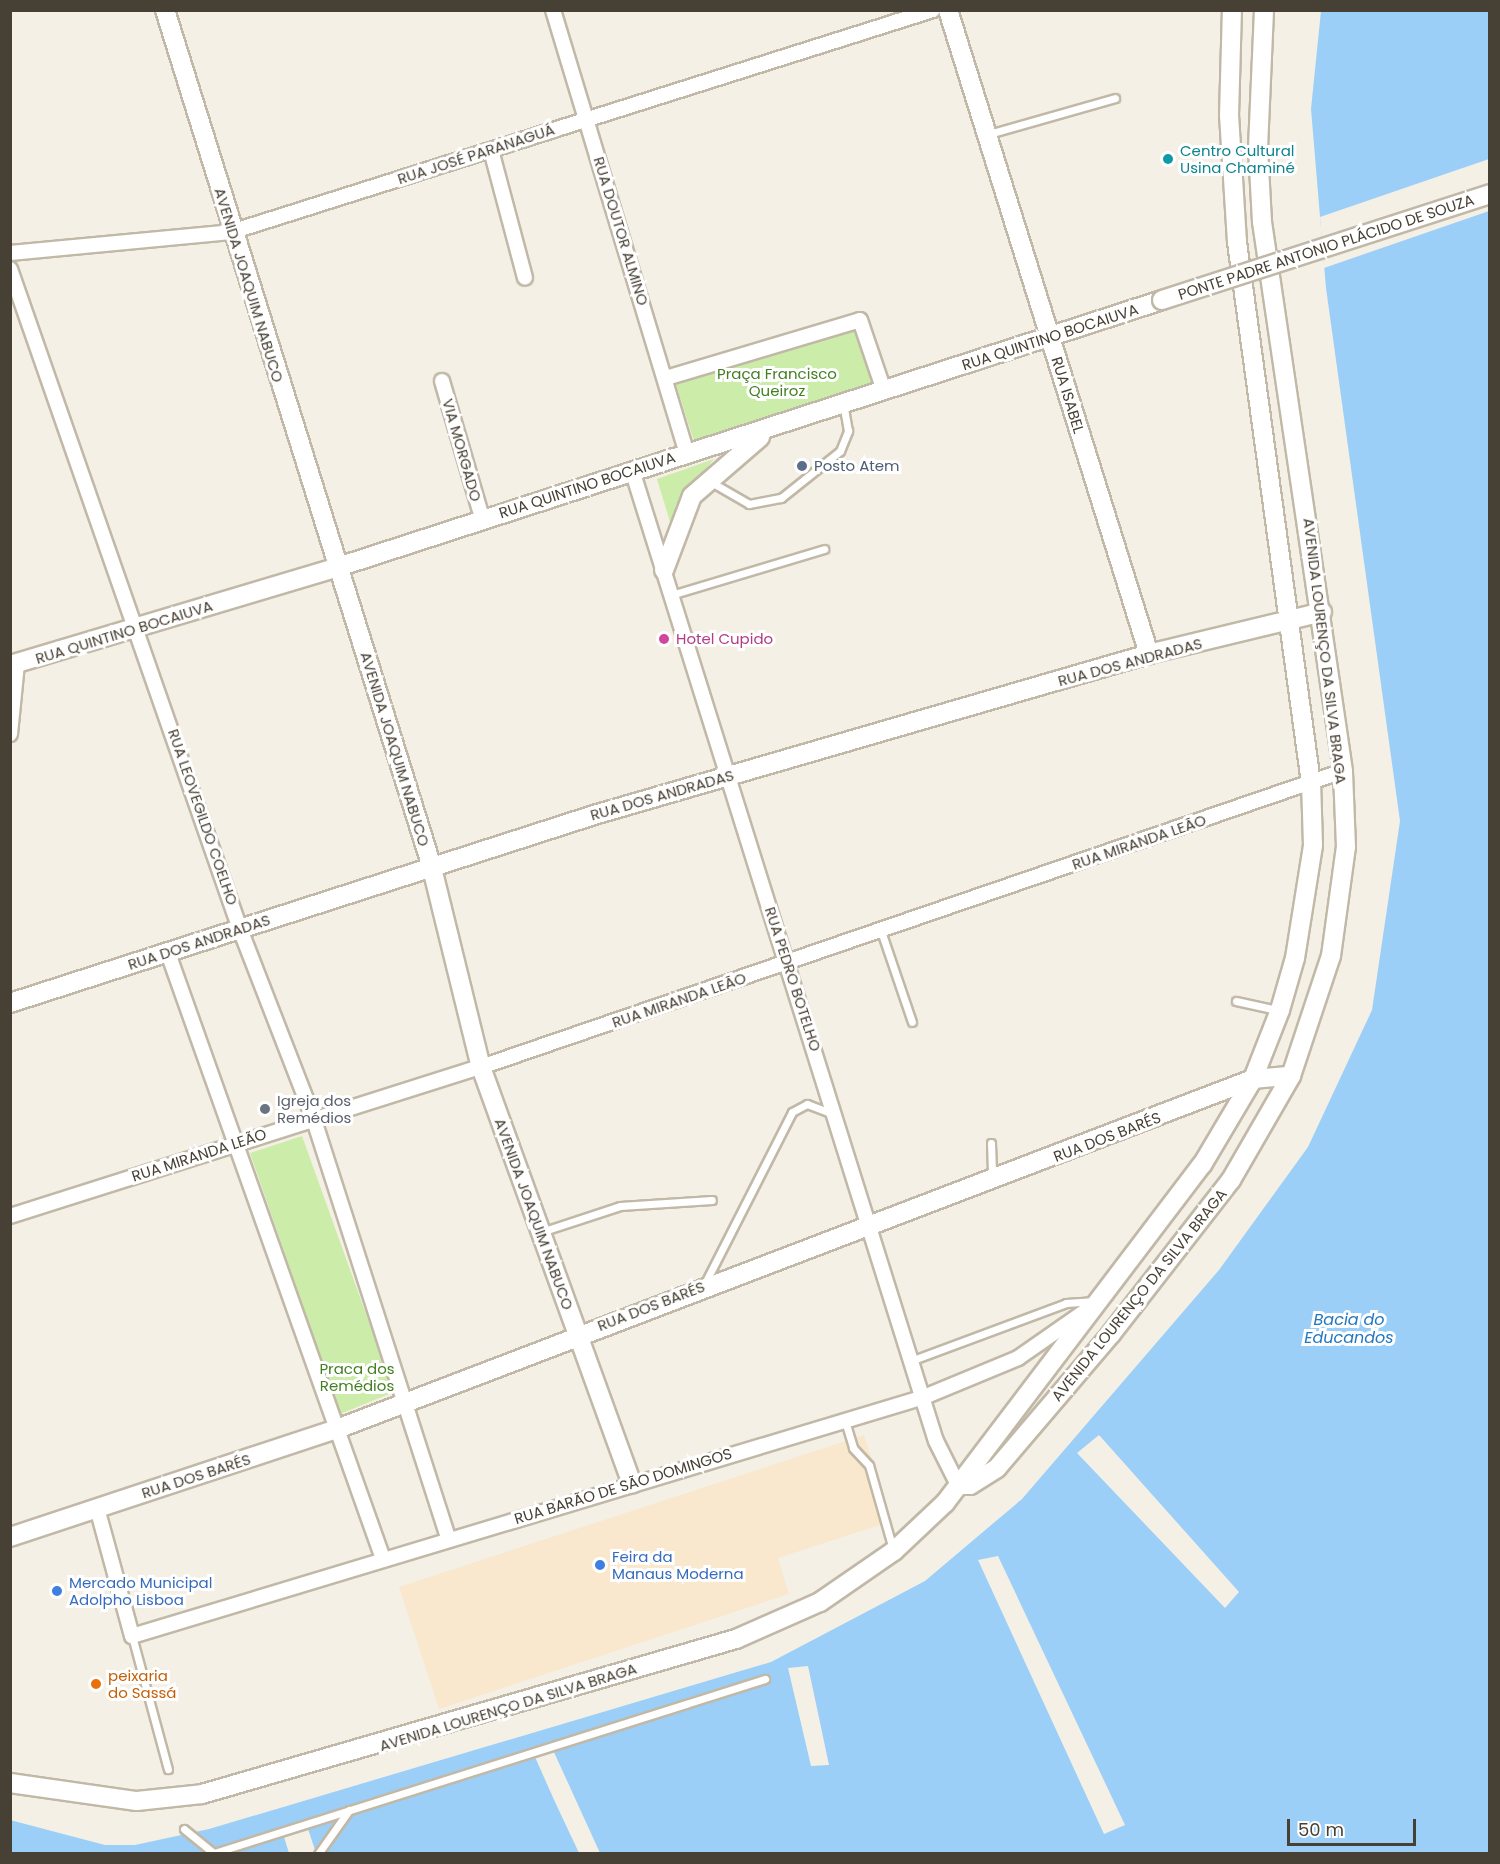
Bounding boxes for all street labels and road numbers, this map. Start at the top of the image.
street label: RUA JOSÉ PARANAGUÁ [395,120,557,188]
street label: RUA DOUTOR ALMINO [590,155,652,307]
street label: AVENIDA JOAQUIM NABUCO [211,185,287,385]
street label: PONTE PADRE ANTONIO PLÁCIDO DE SOUZA [1176,191,1476,303]
street label: RUA QUINTINO BOCAIUVA [960,300,1140,374]
street label: RUA ISABEL [1048,354,1088,436]
street label: VIA MORGADO [439,397,485,503]
street label: RUA QUINTINO BOCAIUVA [497,448,677,522]
street label: AVENIDA LOURENÇO DA SILVA BRAGA [1300,517,1350,785]
street label: RUA QUINTINO BOCAIUVA [33,596,215,668]
street label: RUA DOS ANDRADAS [1056,634,1204,690]
street label: AVENIDA JOAQUIM NABUCO [357,649,433,849]
street label: RUA LEOVEGILDO COELHO [164,727,242,907]
street label: RUA DOS ANDRADAS [588,766,736,824]
street label: RUA MIRANDA LEÃO [1070,811,1208,873]
street label: RUA PEDRO BOTELHO [761,905,825,1053]
street label: RUA DOS ANDRADAS [126,910,272,974]
street label: RUA MIRANDA LEÃO [610,969,748,1031]
street label: RUA DOS BARÉS [1051,1108,1163,1166]
street label: AVENIDA JOAQUIM NABUCO [491,1116,577,1312]
street label: RUA MIRANDA LEÃO [129,1125,269,1185]
street label: AVENIDA LOURENÇO DA SILVA BRAGA [1048,1185,1230,1405]
street label: RUA DOS BARÉS [595,1277,707,1335]
street label: RUA BARÃO DE SÃO DOMINGOS [512,1444,734,1528]
street label: RUA DOS BARÉS [139,1450,253,1502]
street label: AVENIDA LOURENÇO DA SILVA BRAGA [377,1659,639,1755]

